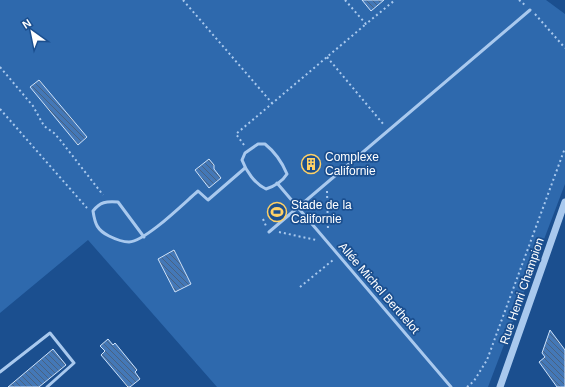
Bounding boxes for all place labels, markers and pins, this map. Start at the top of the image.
place label: Complexe Californie [325,150,379,178]
building icon: Complexe Californie [300,153,322,175]
place label: Stade de la Californie [291,198,352,226]
sports icon: Stade de la Californie [266,201,288,223]

